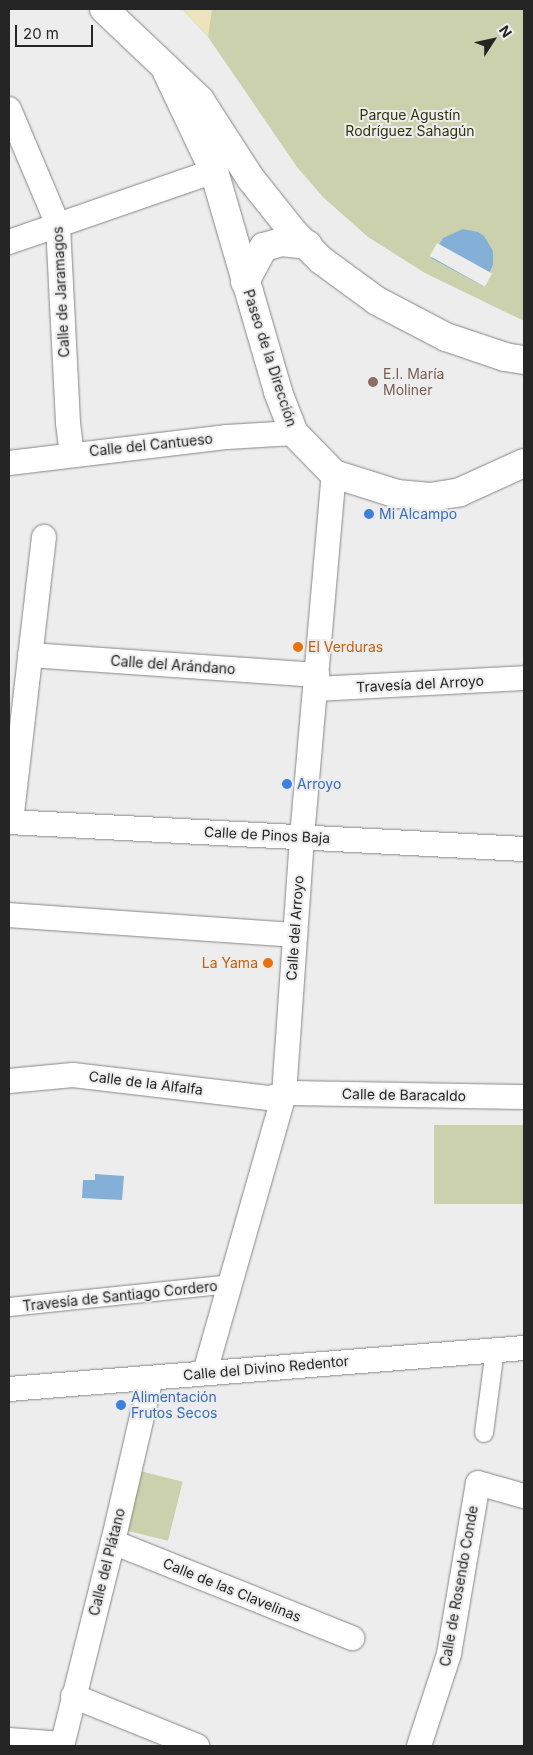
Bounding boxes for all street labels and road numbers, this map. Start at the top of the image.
street label: Calle de Jaramagos [49,226,73,358]
street label: Paseo de la Dirección [240,287,300,429]
street label: Calle del Cantueso [88,430,214,460]
street label: Calle del Arándano [110,652,236,678]
street label: Travesía del Arroyo [356,672,484,696]
street label: Calle de Pinos Baja [204,823,330,847]
street label: Calle del Arroyo [283,875,307,981]
street label: Calle de la Alfalfa [88,1068,204,1098]
street label: Calle de Baracaldo [342,1086,466,1104]
street label: Travesía de Santiago Cordero [22,1277,218,1315]
street label: Calle del Divino Redentor [182,1352,350,1384]
street label: Calle de Rosendo Conde [437,1504,481,1668]
street label: Calle del Plátano [85,1506,129,1618]
street label: Calle de las Clavelinas [160,1555,304,1625]

